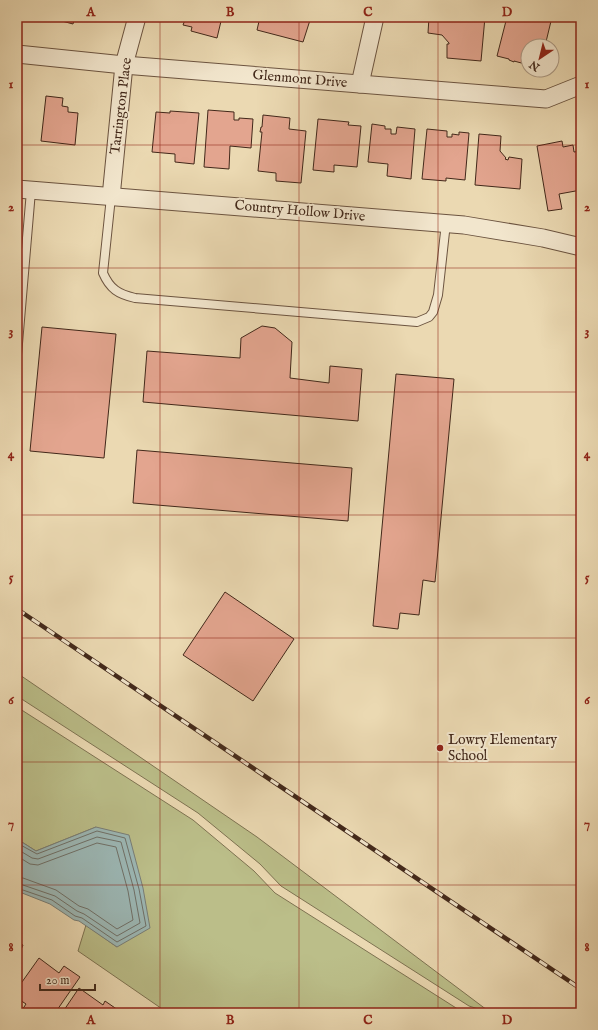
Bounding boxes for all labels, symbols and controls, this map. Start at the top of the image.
text: A [86,4,97,21]
text: B [226,4,235,21]
text: C [363,4,373,21]
text: D [502,4,513,21]
north arrow [520,38,560,78]
street label: Tarrington Place [106,56,136,155]
text: N [527,57,544,74]
street label: Glenmont Drive [252,66,349,92]
text: 1 [9,76,14,93]
text: 1 [585,76,590,93]
street label: Country Hollow Drive [234,196,367,226]
text: 2 [8,199,14,216]
text: 2 [584,199,590,216]
text: 3 [9,323,14,340]
text: 3 [585,323,590,340]
text: 4 [8,446,15,463]
text: 4 [584,446,591,463]
text: 5 [9,569,14,586]
text: 5 [585,569,590,586]
text: 6 [8,692,14,709]
text: 6 [584,692,590,709]
place label: Lowry Elementary School [448,731,557,765]
marker: Lowry Elementary School [435,743,445,753]
text: 7 [8,816,14,833]
text: 7 [584,816,590,833]
text: 8 [8,939,14,956]
text: 8 [584,939,590,956]
scale bar [40,966,95,992]
text: 20 m [46,973,69,988]
text: A [86,1012,97,1029]
text: B [226,1012,235,1029]
text: C [363,1012,373,1029]
text: D [502,1012,513,1029]

